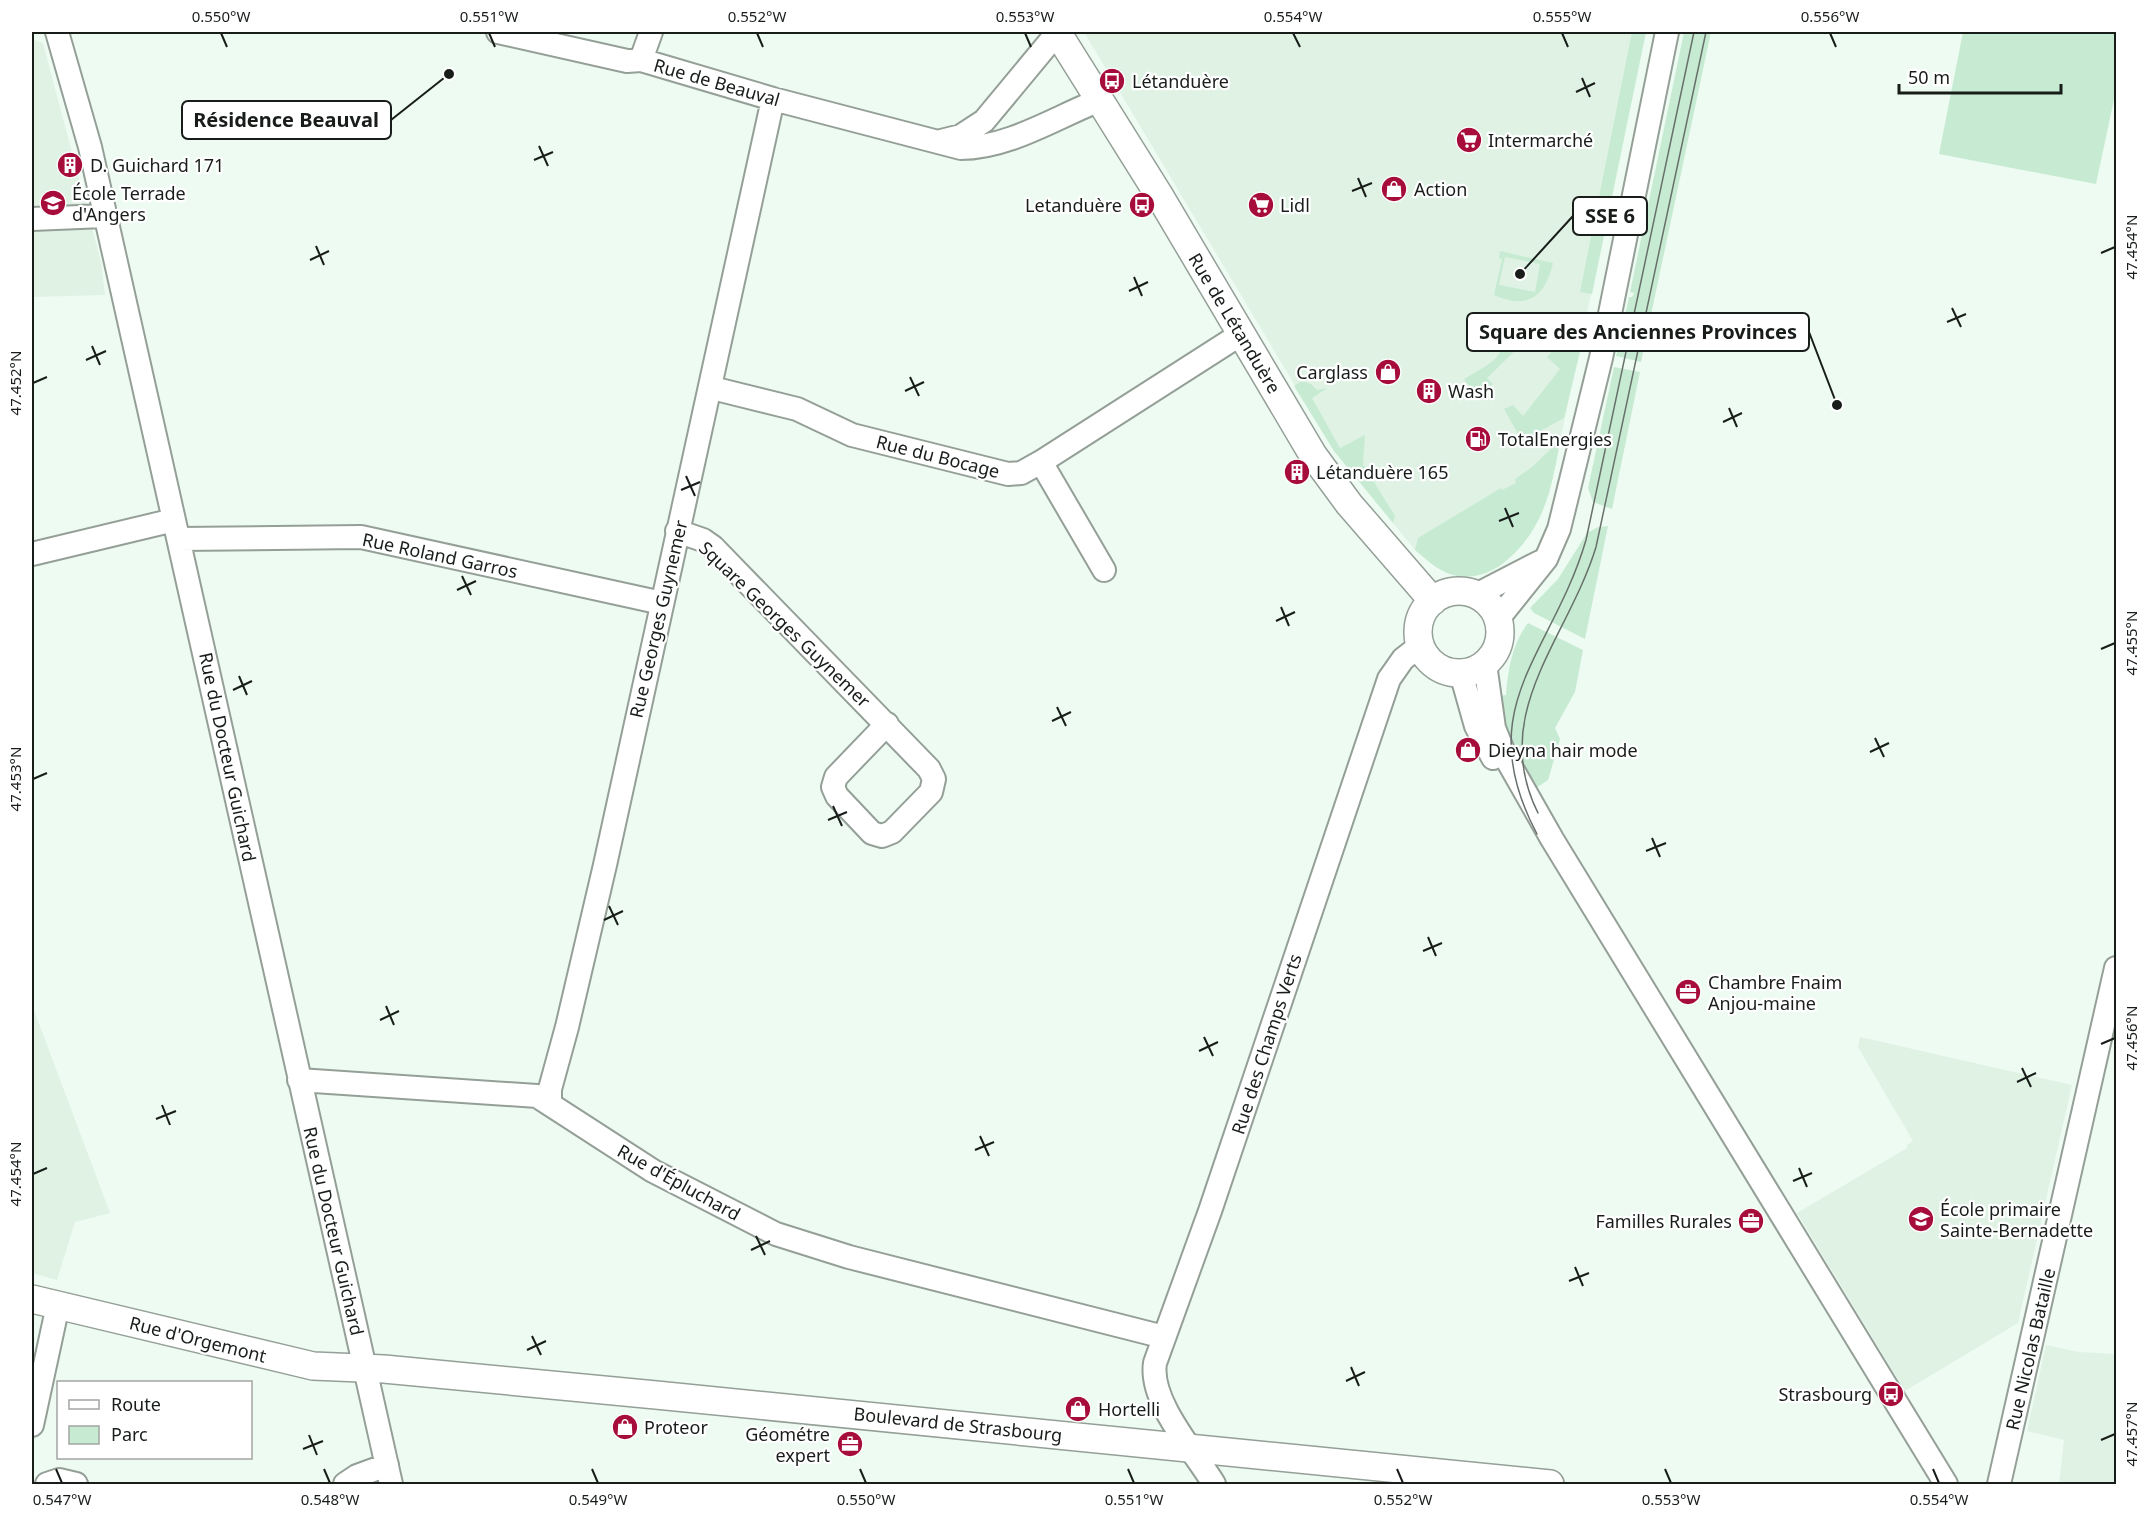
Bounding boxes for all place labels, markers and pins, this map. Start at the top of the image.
bus stop icon: Létanduère [1097,66,1127,96]
place label: Létanduère [1132,69,1229,93]
callout: Résidence Beauval [182,101,391,139]
supermarket icon: Intermarché [1454,125,1484,155]
place label: Intermarché [1488,128,1593,152]
building icon: D. Guichard 171 [55,150,85,180]
place label: D. Guichard 171 [90,153,224,177]
shop icon: Action [1379,174,1409,204]
place label: Action [1414,177,1467,201]
place label: École Terrade d'Angers [72,181,186,226]
school or university icon: École Terrade d'Angers [38,188,68,218]
bus stop icon: Letanduère [1127,190,1157,220]
supermarket icon: Lidl [1246,190,1276,220]
place label: Letanduère [1025,193,1122,217]
place label: Lidl [1280,193,1310,217]
callout: SSE 6 [1573,197,1647,235]
callout: Square des Anciennes Provinces [1467,313,1809,351]
shop icon: Carglass [1373,357,1403,387]
place label: Carglass [1296,360,1368,384]
building icon: Wash [1414,376,1444,406]
place label: Wash [1448,379,1494,403]
fuel station icon: TotalEnergies [1463,424,1493,454]
place label: TotalEnergies [1498,427,1612,451]
building icon: Létanduère 165 [1282,457,1312,487]
place label: Létanduère 165 [1316,460,1448,484]
shop icon: Dieyna hair mode [1453,735,1483,765]
place label: Dieyna hair mode [1488,738,1638,762]
place label: Chambre Fnaim Anjou-maine [1708,970,1842,1015]
office icon: Chambre Fnaim Anjou-maine [1673,977,1703,1007]
place label: École primaire Sainte-Bernadette [1940,1197,2093,1242]
school or university icon: École primaire Sainte-Bernadette [1906,1204,1936,1234]
office icon: Familles Rurales [1736,1206,1766,1236]
place label: Familles Rurales [1595,1209,1732,1233]
bus stop icon: Strasbourg [1876,1379,1906,1409]
place label: Strasbourg [1778,1382,1872,1406]
shop icon: Hortelli [1063,1394,1093,1424]
place label: Hortelli [1098,1397,1160,1421]
shop icon: Proteor [610,1412,640,1442]
place label: Proteor [644,1415,708,1439]
place label: Géométre expert [745,1422,831,1467]
office icon: Géométre expert [835,1429,865,1459]

